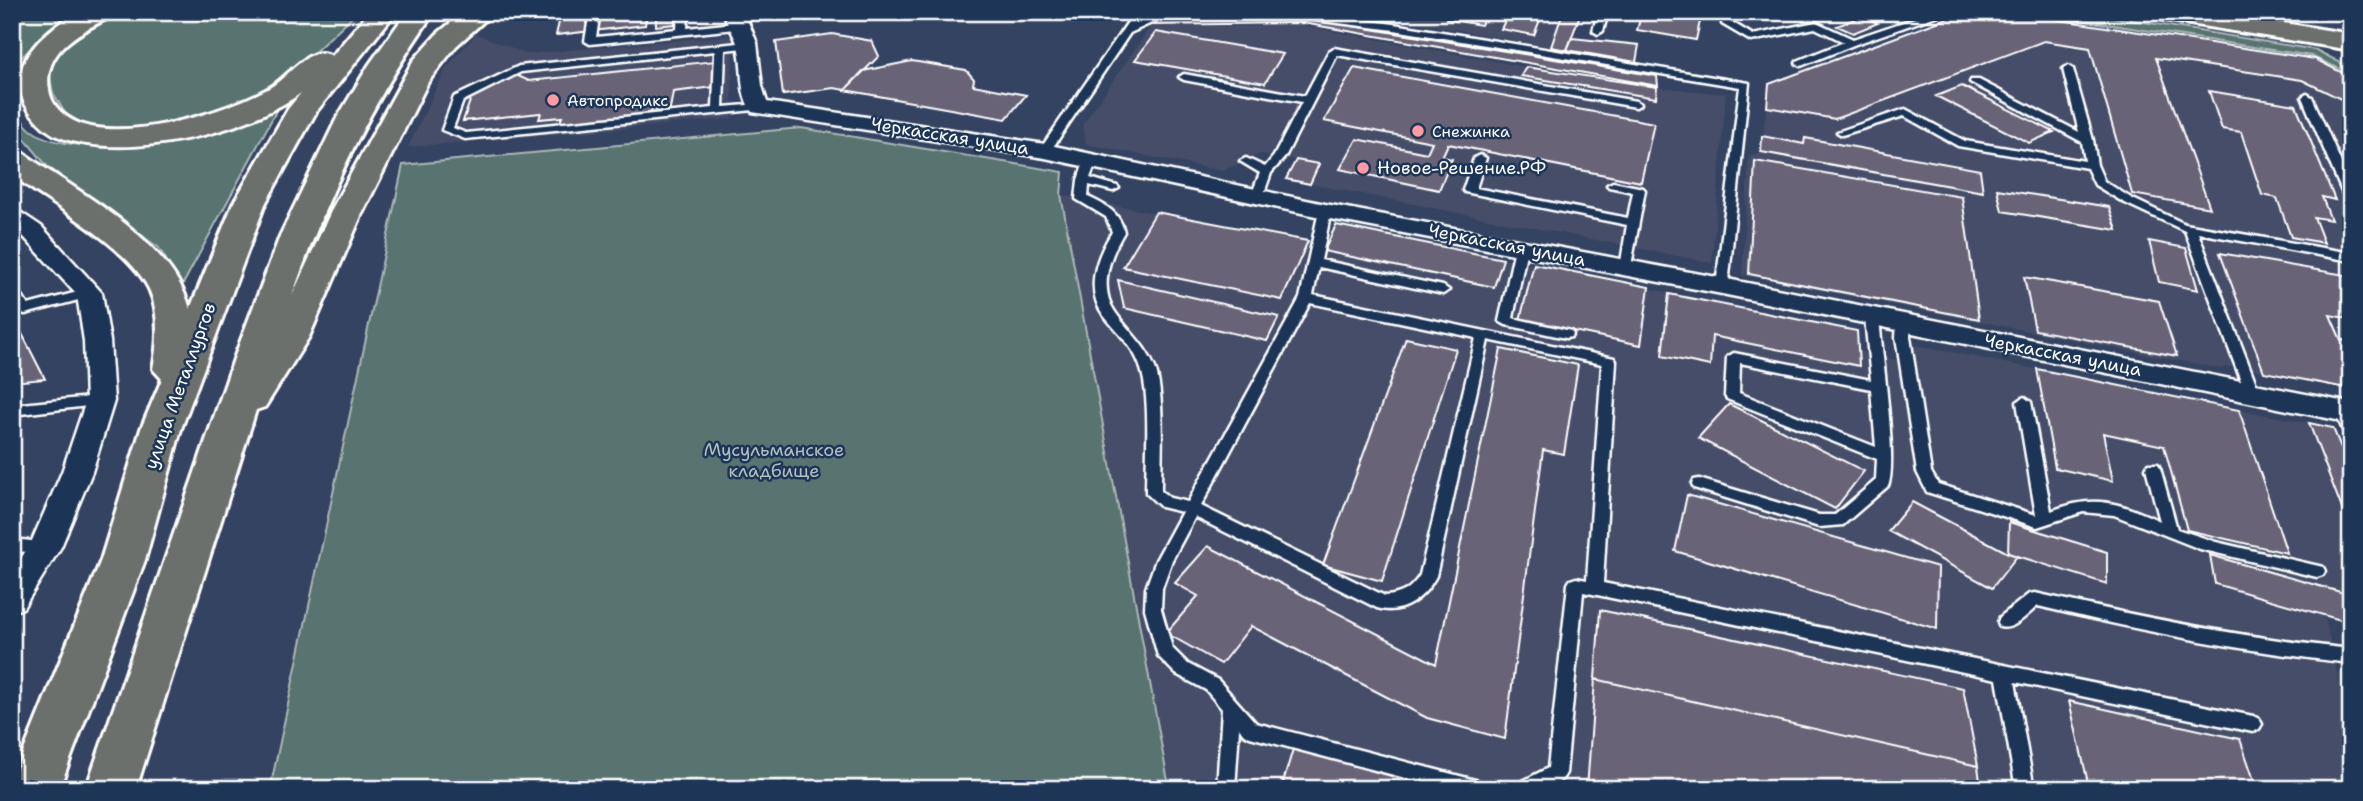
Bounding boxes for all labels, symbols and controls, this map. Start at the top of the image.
place label: Автопродикс [567,90,668,111]
marker: Автопродикс [545,92,561,108]
street label: Черкасская улица [869,112,1031,160]
place label: Снежинка [1432,121,1510,142]
marker: Снежинка [1410,123,1426,139]
place label: Новое-Решение.РФ [1377,156,1546,180]
marker: Новое-Решение.РФ [1355,160,1371,176]
street label: Черкасская улица [1426,218,1588,272]
street label: улица Металлургов [139,299,221,473]
street label: Черкасская улица [1982,328,2144,382]
park label: Мусульманское кладбище [704,438,844,483]

